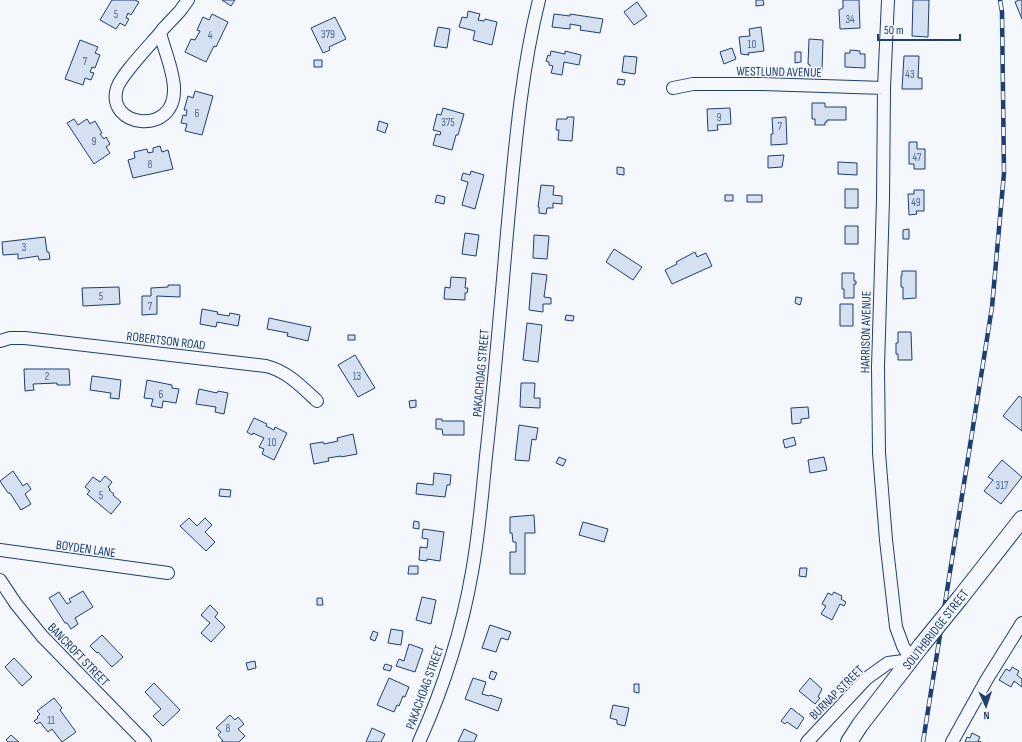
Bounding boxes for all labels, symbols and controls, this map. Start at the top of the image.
house number: 5 [114,8,118,21]
house number: 34 [845,13,855,26]
scale bar [878,16,960,42]
text: 50 m [884,23,904,38]
house number: 379 [321,28,335,41]
house number: 4 [208,29,213,42]
house number: 10 [748,38,756,51]
house number: 7 [83,55,88,68]
street label: WESTLUND AVENUE [736,63,822,81]
house number: 43 [905,68,915,81]
house number: 6 [195,107,200,120]
house number: 9 [717,111,722,124]
house number: 375 [441,116,455,129]
house number: 7 [778,120,783,133]
house number: 9 [92,135,97,148]
house number: 47 [913,151,922,164]
house number: 8 [148,158,153,171]
house number: 49 [911,196,921,209]
house number: 3 [22,241,27,254]
house number: 5 [99,290,103,303]
street label: HARRISON AVENUE [857,291,875,373]
house number: 7 [148,300,153,313]
street label: ROBERTSON ROAD [126,328,206,354]
street label: PAKACHOAG STREET [469,328,493,418]
house number: 2 [45,370,50,383]
house number: 13 [353,370,362,383]
house number: 6 [159,388,164,401]
house number: 10 [268,436,276,449]
house number: 317 [996,479,1009,492]
house number: 5 [99,489,103,502]
street label: BOYDEN LANE [55,537,117,561]
street label: SOUTHBRIDGE STREET [899,586,972,673]
street label: BANCROFT STREET [44,620,112,690]
street label: PAKACHOAG STREET [402,643,448,732]
street label: BURNAP STREET [806,662,867,723]
north arrow [966,686,1006,726]
text: N [983,709,990,722]
house number: 11 [47,714,55,727]
house number: 8 [226,722,231,735]

